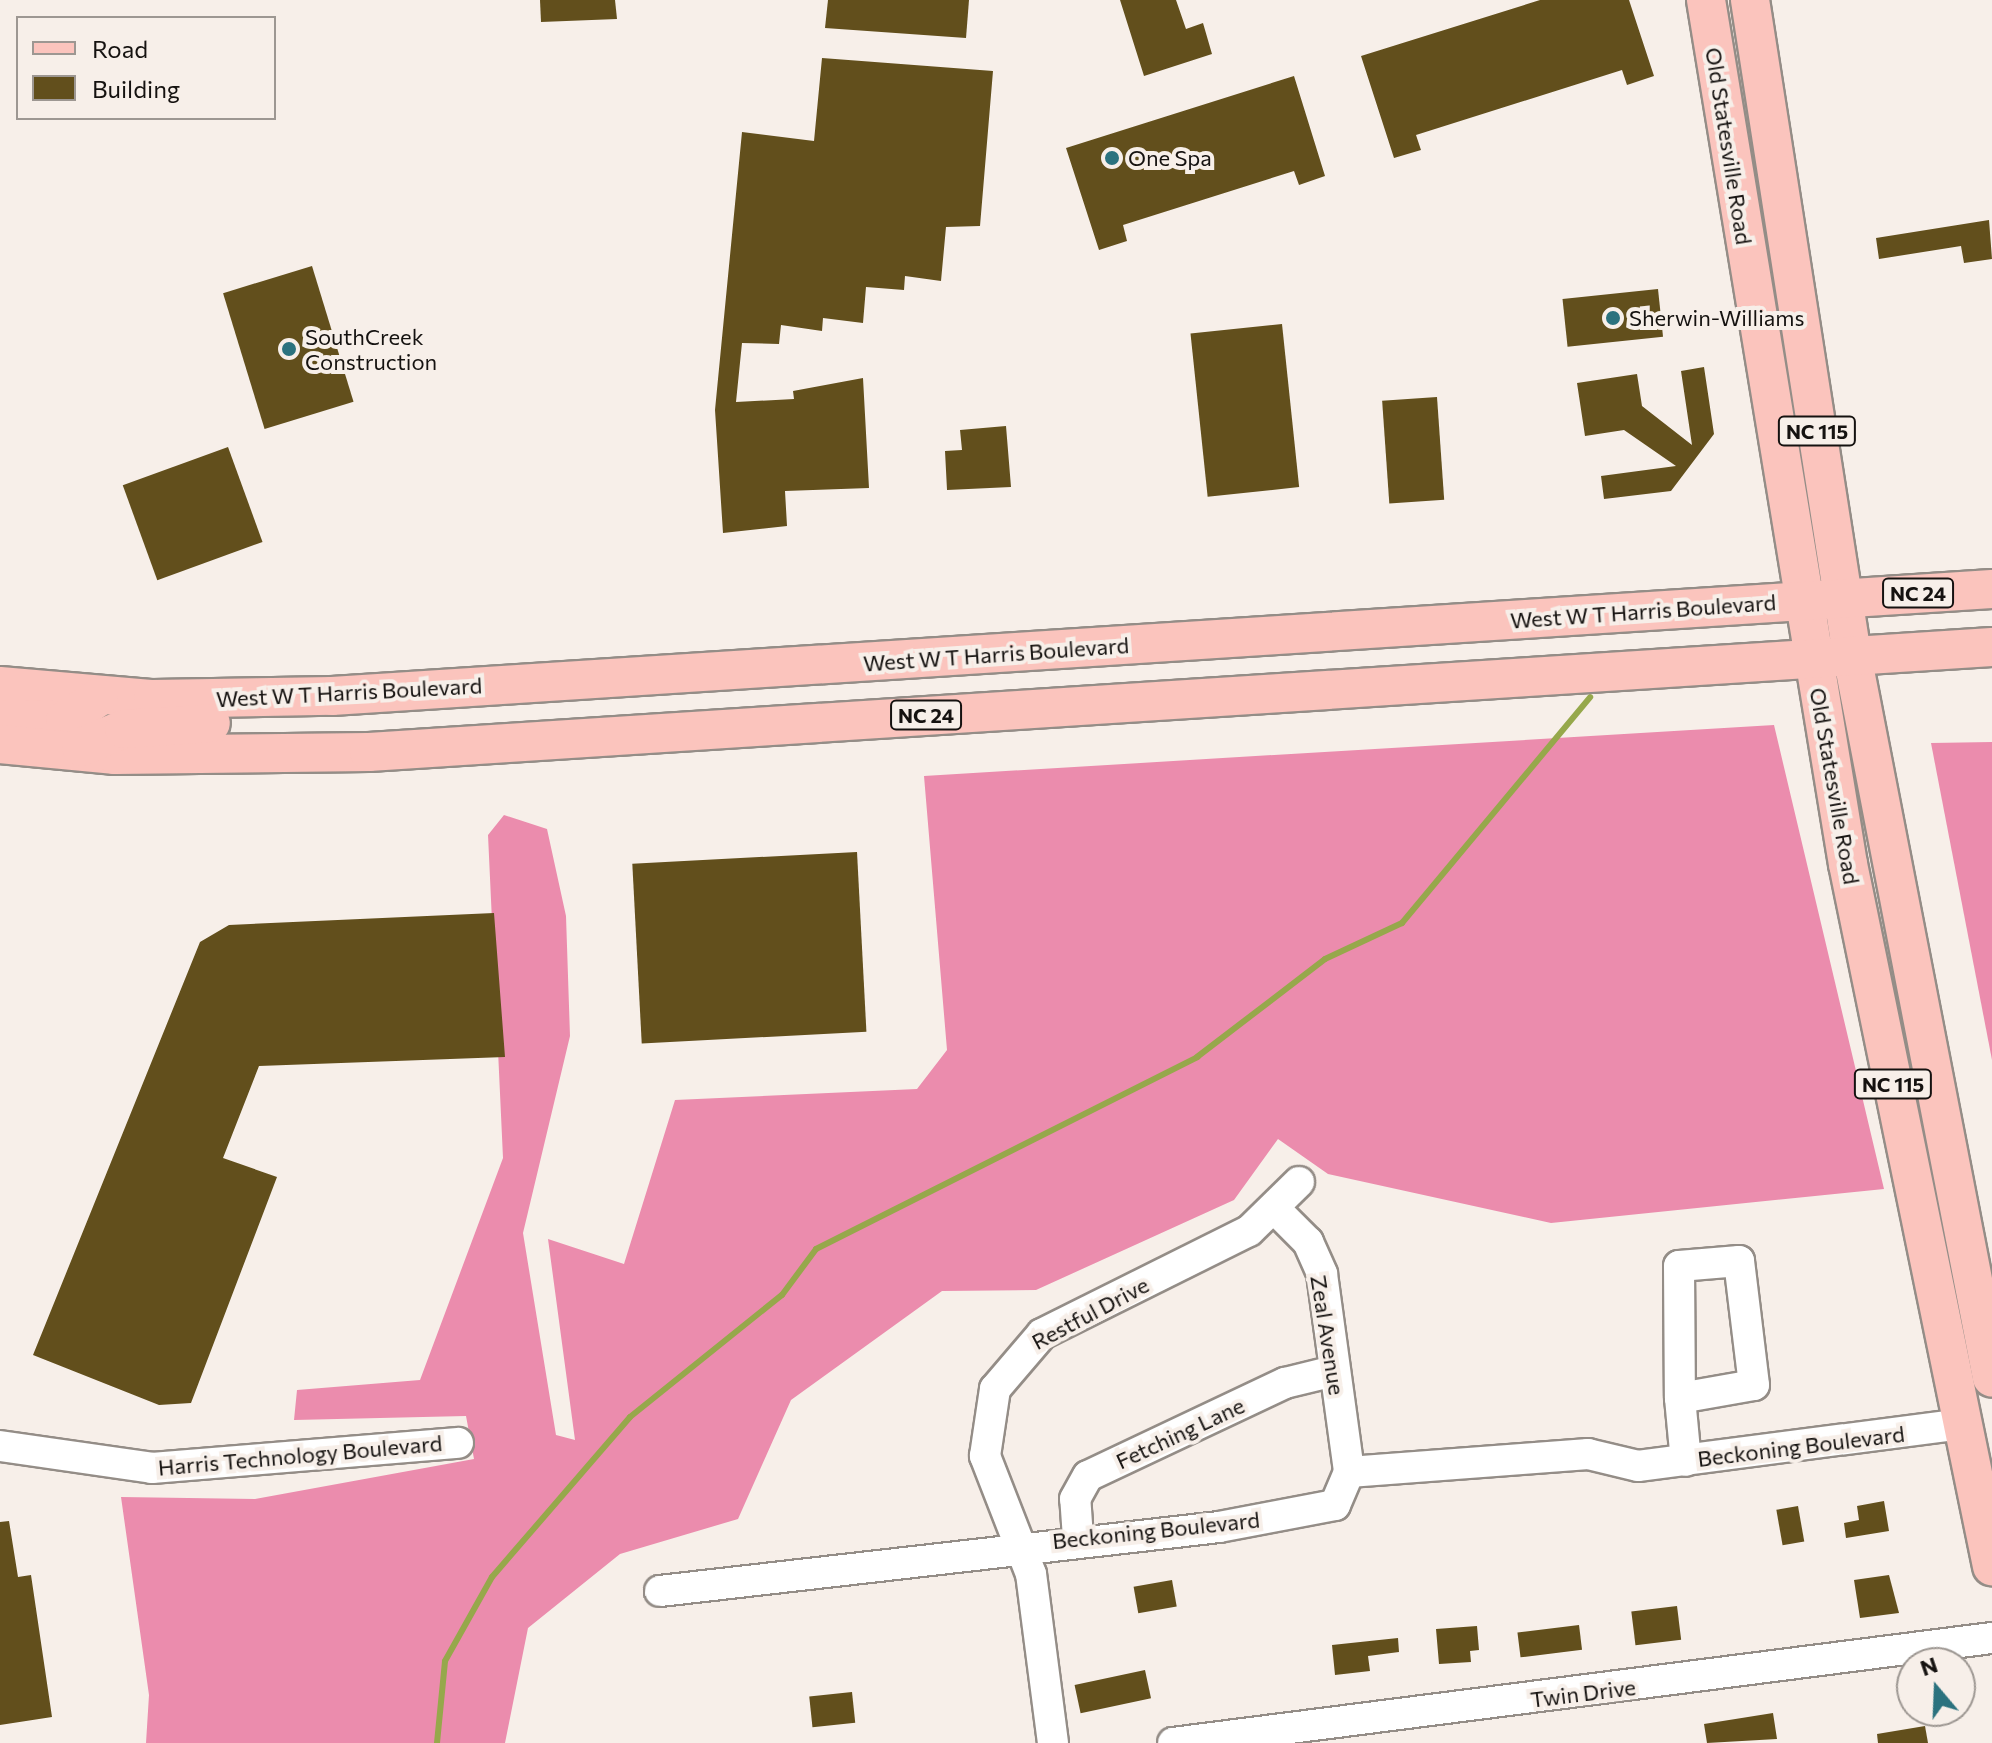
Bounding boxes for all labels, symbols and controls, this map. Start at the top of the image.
legend [16,16,276,120]
text: Road [92,34,148,63]
street label: Old Statesville Road [1700,46,1758,246]
text: Building [92,74,180,103]
place label: One Spa [1128,145,1212,171]
marker: One Spa [1103,149,1121,167]
place label: Sherwin-Williams [1629,305,1805,331]
marker: Sherwin-Williams [1604,309,1622,327]
place label: SouthCreek Construction [305,323,437,374]
marker: SouthCreek Construction [280,340,298,358]
road number: NC 115 [1777,415,1857,447]
road number: NC 24 [1882,577,1954,609]
street label: West W T Harris Boulevard [1509,589,1777,633]
street label: West W T Harris Boulevard [862,632,1130,676]
street label: West W T Harris Boulevard [215,672,483,712]
street label: Old Statesville Road [1805,686,1865,886]
road number: NC 24 [890,699,962,731]
road number: NC 115 [1853,1068,1933,1100]
street label: Restful Drive [1027,1271,1153,1355]
street label: Zeal Avenue [1305,1273,1351,1397]
street label: Fetching Lane [1112,1392,1248,1474]
street label: Beckoning Boulevard [1696,1420,1906,1472]
street label: Harris Technology Boulevard [157,1429,443,1481]
street label: Beckoning Boulevard [1051,1506,1261,1554]
north arrow [1896,1647,1976,1727]
text: N [1916,1650,1941,1681]
street label: Twin Drive [1529,1673,1637,1713]

